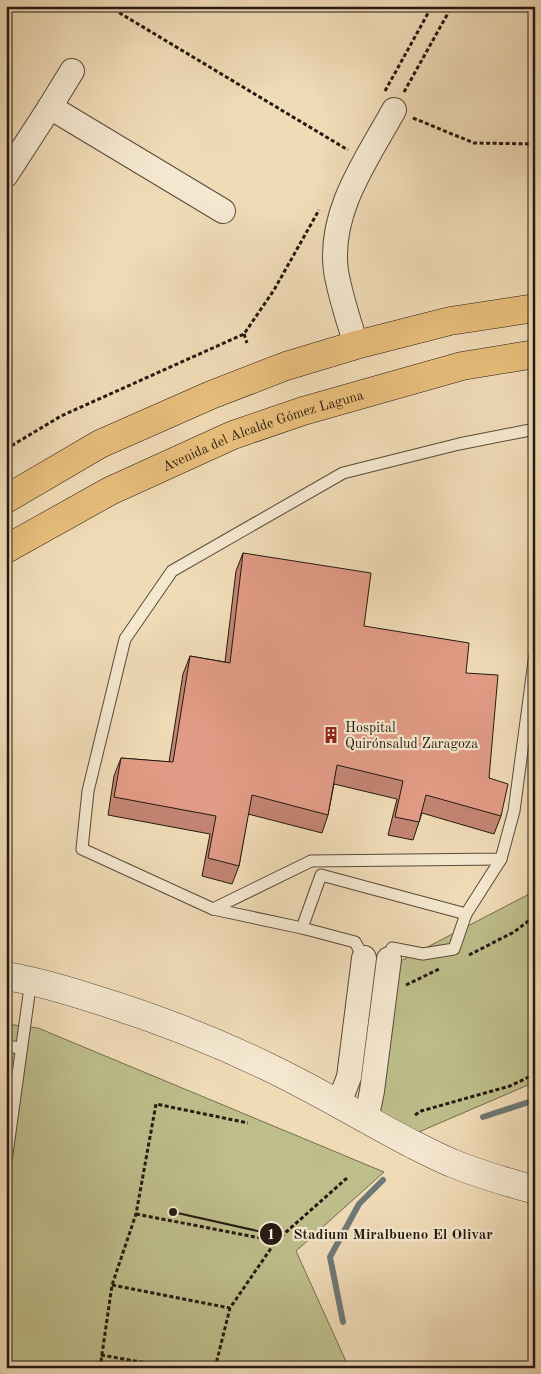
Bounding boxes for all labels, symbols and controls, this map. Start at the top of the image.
street label: Avenida del Alcalde Gómez Laguna [160,388,365,474]
place label: Hospital Quirónsalud Zaragoza [345,721,478,751]
building icon: Hospital Quirónsalud Zaragoza [321,725,341,745]
callout: Stadium Miralbueno El Olivar [258,1219,503,1249]
text: 1 [267,1228,275,1243]
text: Stadium Miralbueno El Olivar [293,1228,493,1243]

